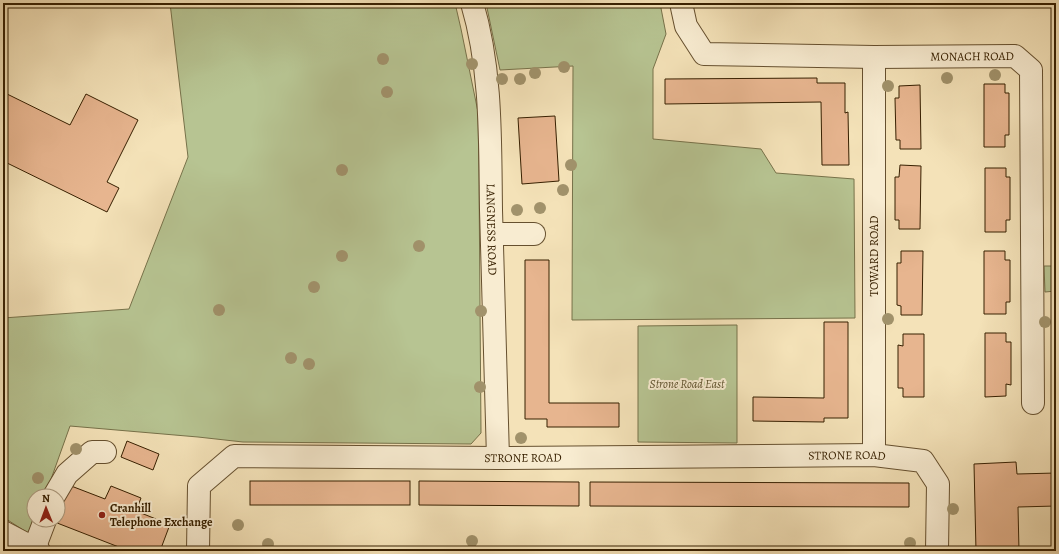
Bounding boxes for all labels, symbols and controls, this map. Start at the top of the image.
street label: MONACH ROAD [930,48,1014,65]
street label: LANGNESS ROAD [483,184,501,276]
street label: TOWARD ROAD [866,215,882,297]
park label: Strone Road East [650,376,725,392]
street label: STRONE ROAD [808,447,886,464]
street label: STRONE ROAD [484,449,562,466]
north arrow [26,488,66,528]
text: N [42,491,50,506]
place label: Cranhill Telephone Exchange [110,500,213,530]
marker: Cranhill Telephone Exchange [97,510,107,520]

